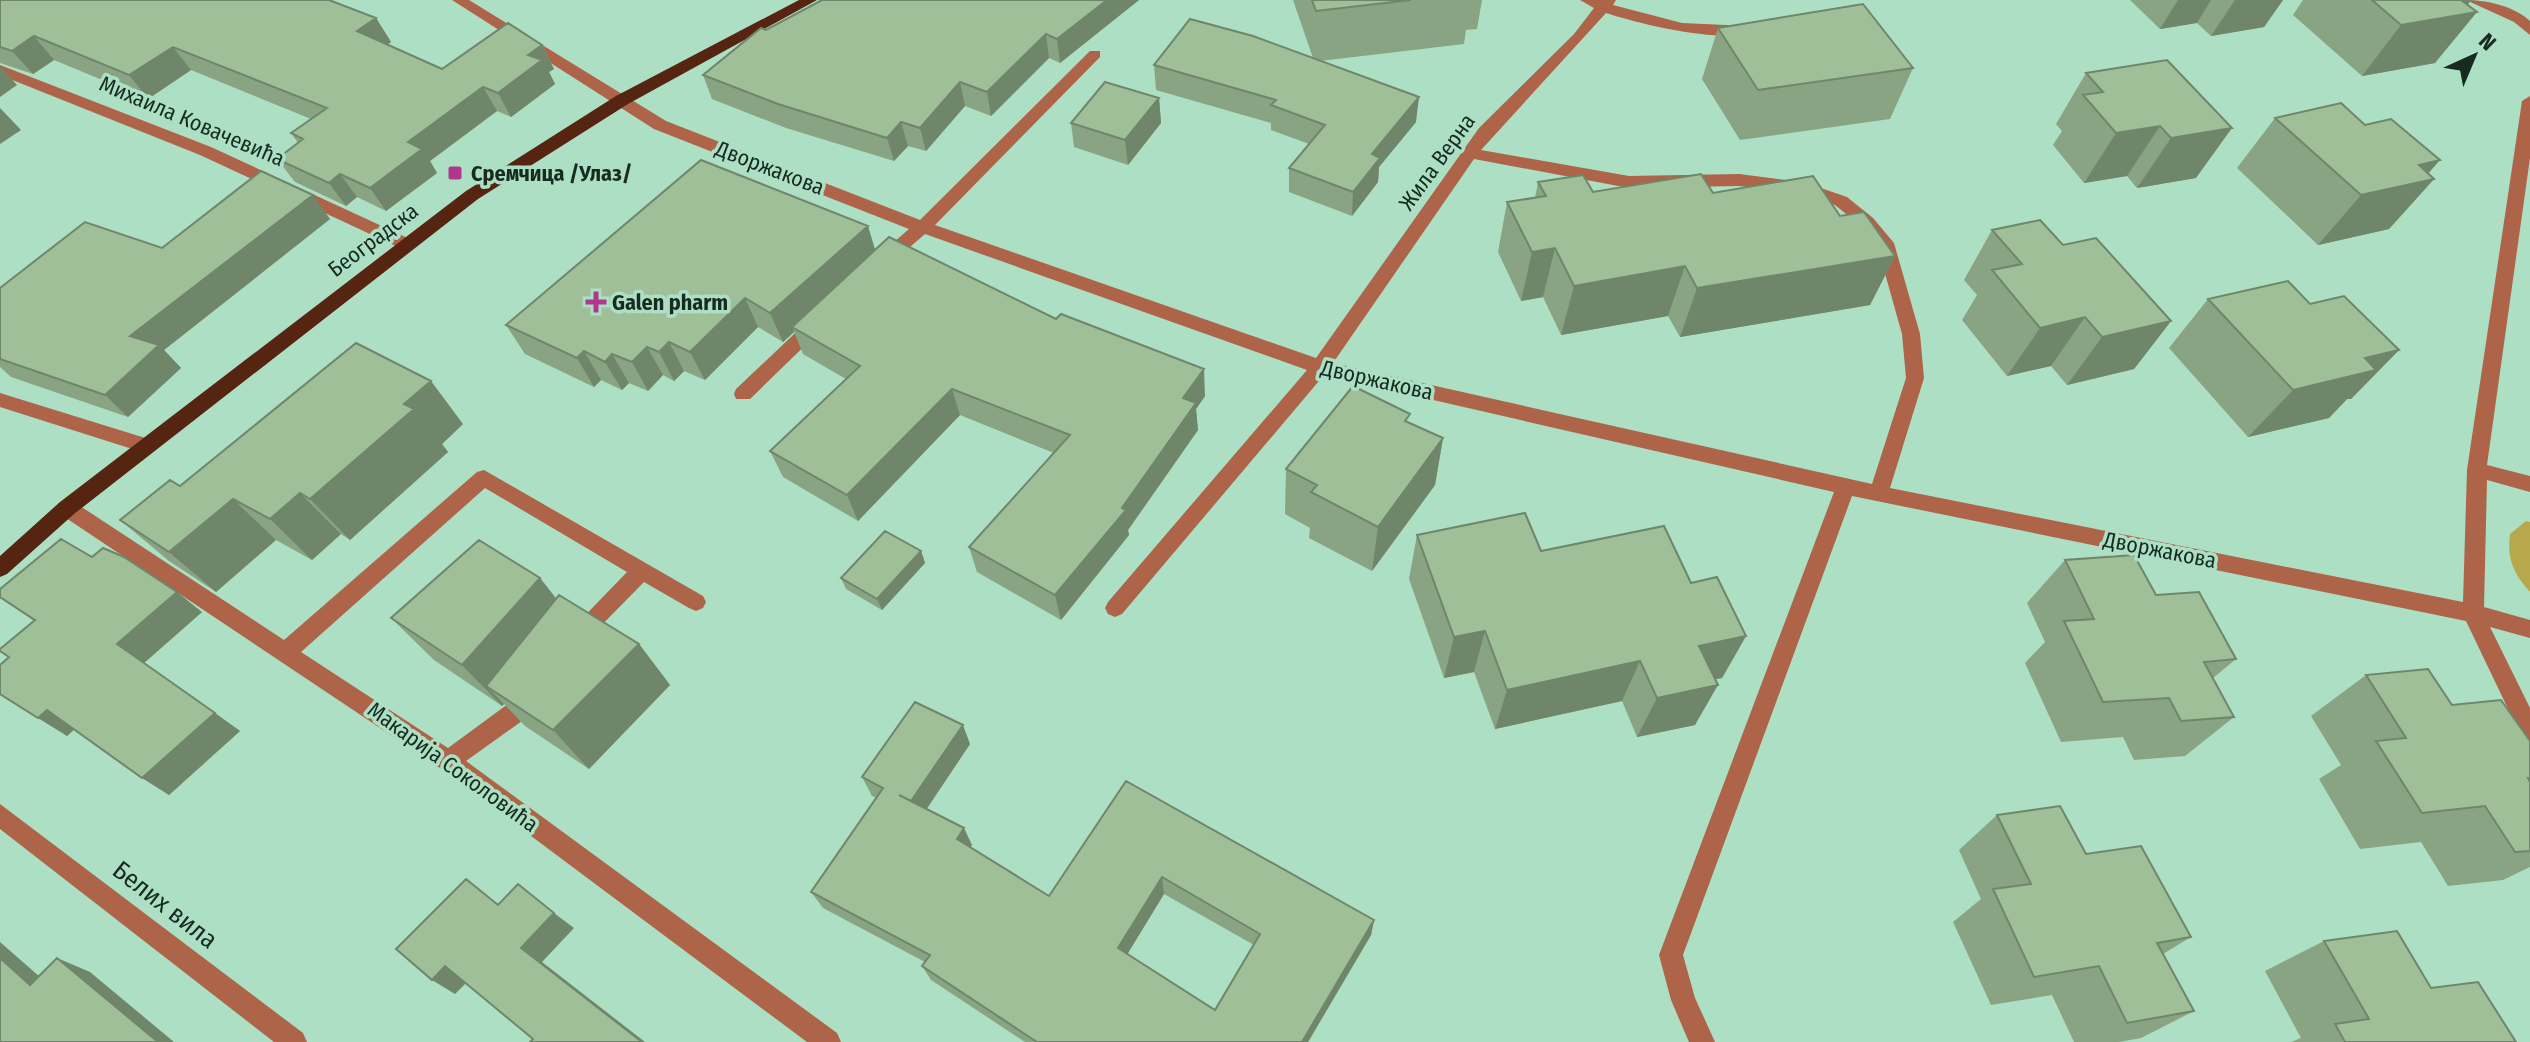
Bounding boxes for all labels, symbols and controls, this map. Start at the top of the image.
north arrow [2434,16,2514,96]
text: N [2473,28,2502,56]
street label: Михаила Ковачевића [95,70,289,172]
street label: Жила Верна [1393,109,1481,215]
street label: Дворжакова [711,135,828,201]
place label: Сремчица /Улаз/ [471,160,632,187]
marker: Сремчица /Улаз/ [446,164,464,182]
street label: Београдска [323,197,423,283]
place label: Galen pharm [612,289,728,316]
marker: Galen pharm [587,293,605,311]
street label: Дворжакова [1317,354,1436,406]
street label: Дворжакова [2100,526,2219,574]
street label: Макарија Соколовића [362,696,544,838]
street label: Белих вила [107,855,223,955]

